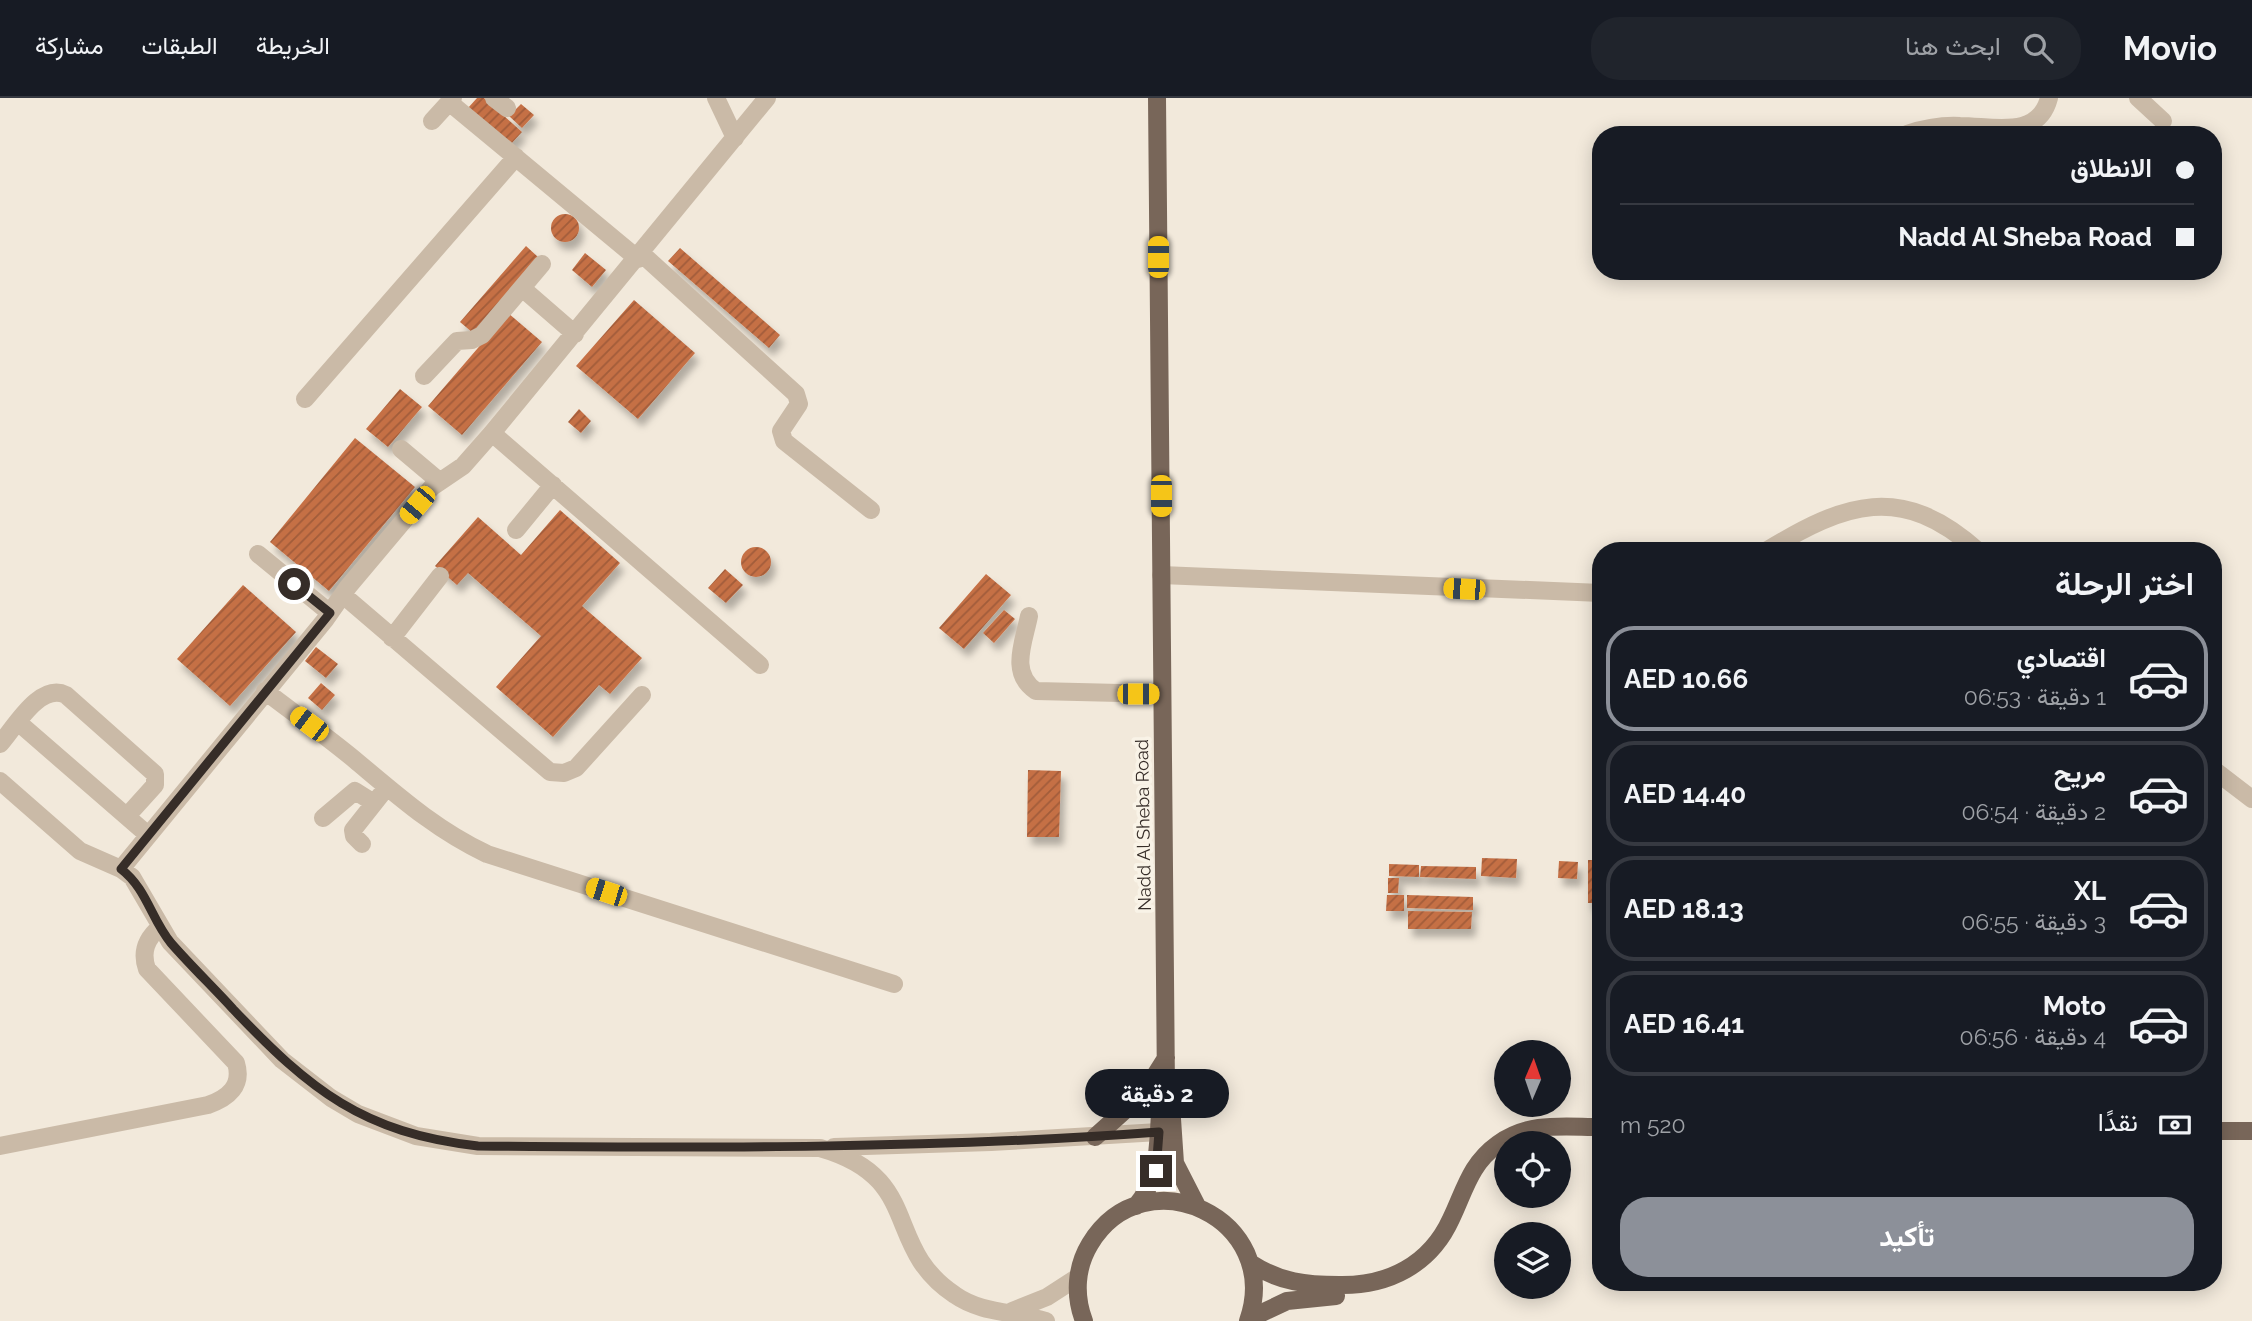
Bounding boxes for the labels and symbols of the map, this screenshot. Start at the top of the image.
car [1148,236,1169,278]
car [1151,475,1172,517]
car [396,482,439,528]
route start [278,568,310,600]
car [1443,577,1486,601]
car [1118,684,1160,705]
car [286,703,333,745]
street label: Nadd Al Sheba Road [1131,739,1155,911]
car [583,876,630,908]
north arrow [1494,1040,1572,1116]
callout: 2 دقيقة [1084,1070,1228,1118]
route end [1140,1155,1172,1187]

